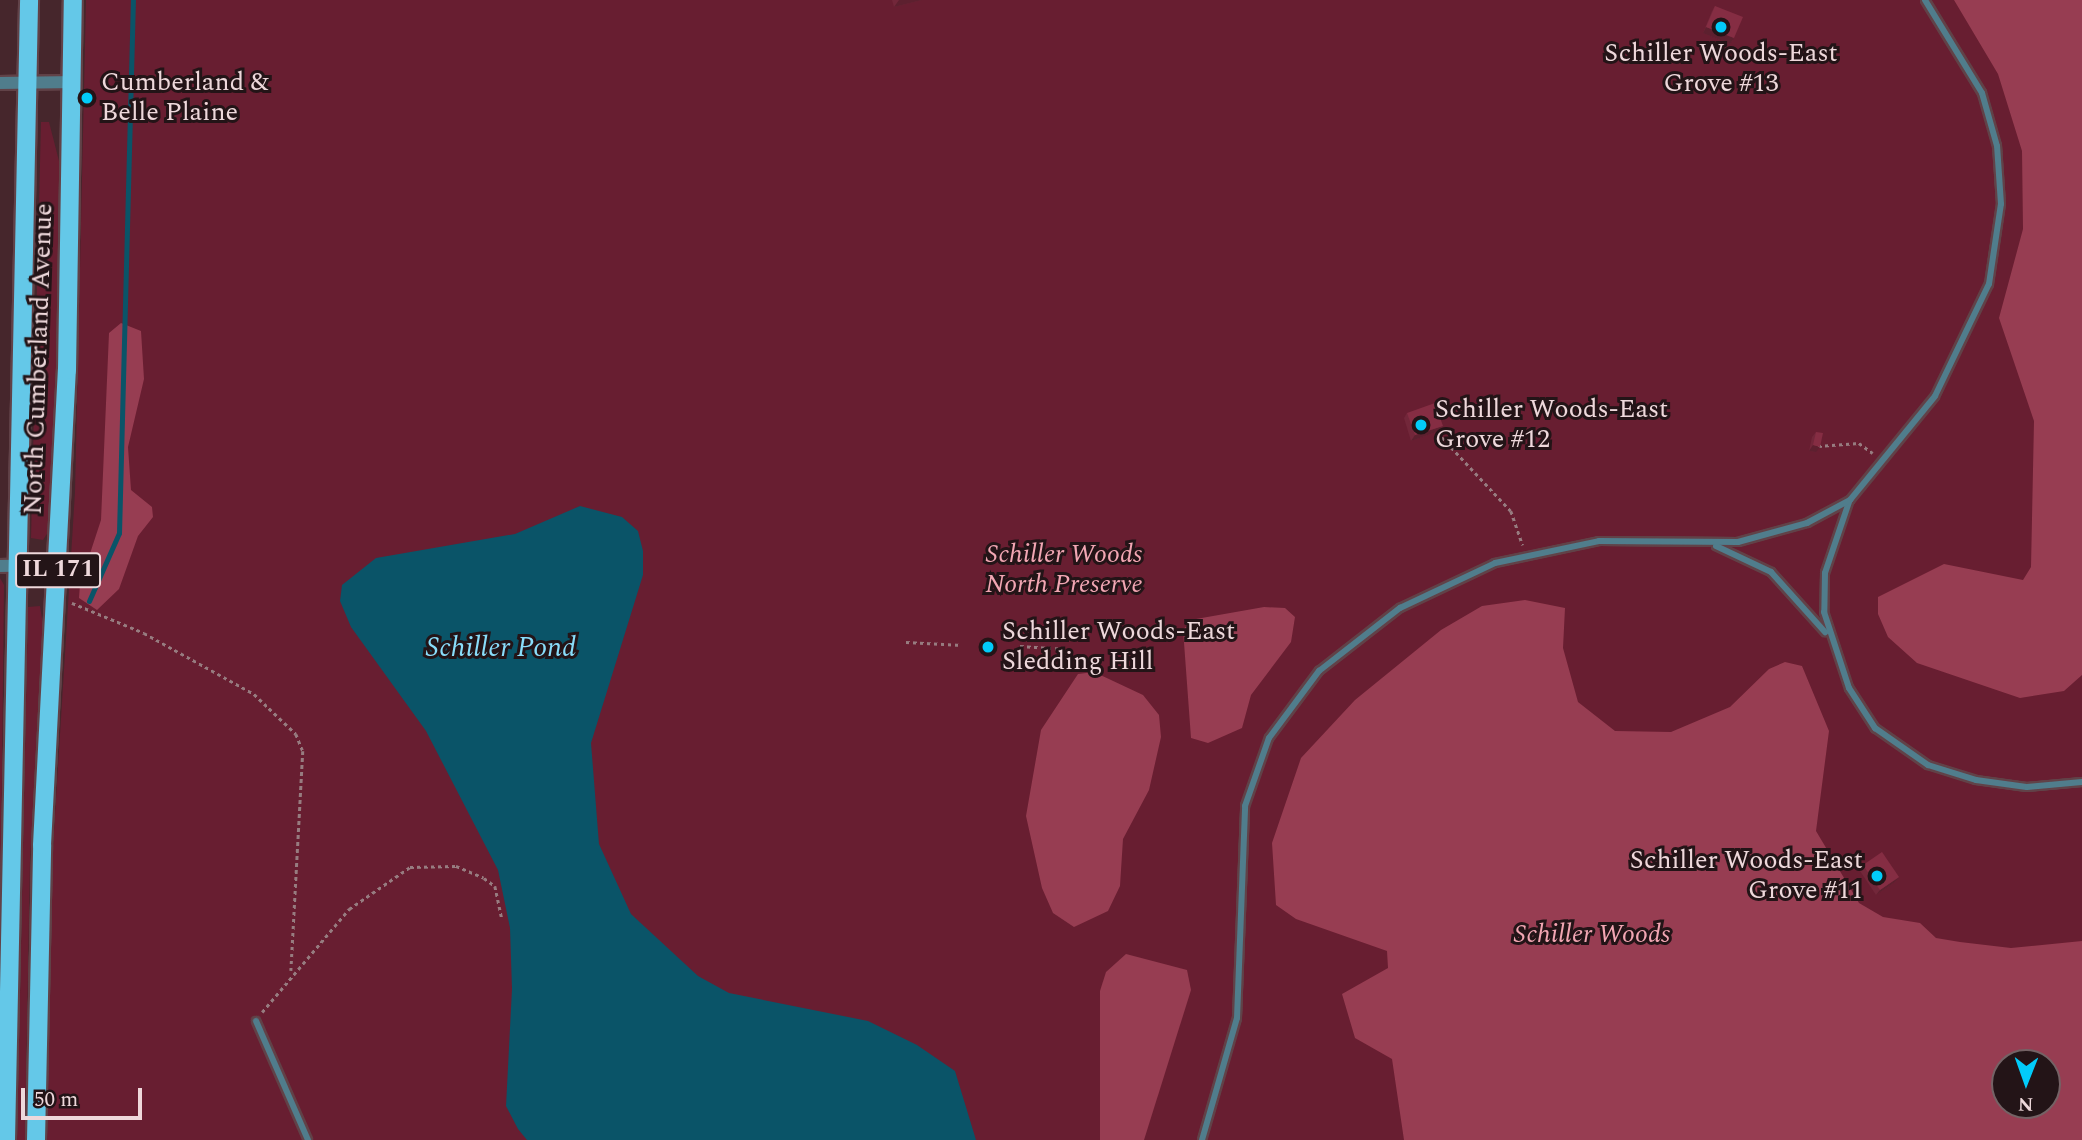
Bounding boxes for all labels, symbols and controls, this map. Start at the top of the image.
marker: Schiller Woods-East Grove #13 [1713,19,1729,35]
place label: Schiller Woods-East Grove #13 [1604,38,1838,100]
place label: Cumberland & Belle Plaine [101,67,269,128]
marker: Cumberland & Belle Plaine [79,90,95,106]
street label: North Cumberland Avenue [18,203,60,515]
place label: Schiller Woods-East Grove #12 [1435,394,1668,456]
marker: Schiller Woods-East Grove #12 [1413,417,1429,433]
park label: Schiller Woods North Preserve [985,539,1143,600]
road number: IL 171 [14,550,102,590]
place label: Schiller Woods-East Sledding Hill [1002,616,1235,678]
water label: Schiller Pond [426,631,576,665]
marker: Schiller Woods-East Sledding Hill [980,639,996,655]
place label: Schiller Woods-East Grove #11 [1630,845,1863,906]
marker: Schiller Woods-East Grove #11 [1869,868,1885,884]
park label: Schiller Woods [1514,919,1670,951]
north arrow [1991,1049,2061,1119]
scale bar [24,1074,145,1118]
text: 50 m [34,1084,78,1116]
text: N [2018,1089,2034,1118]

